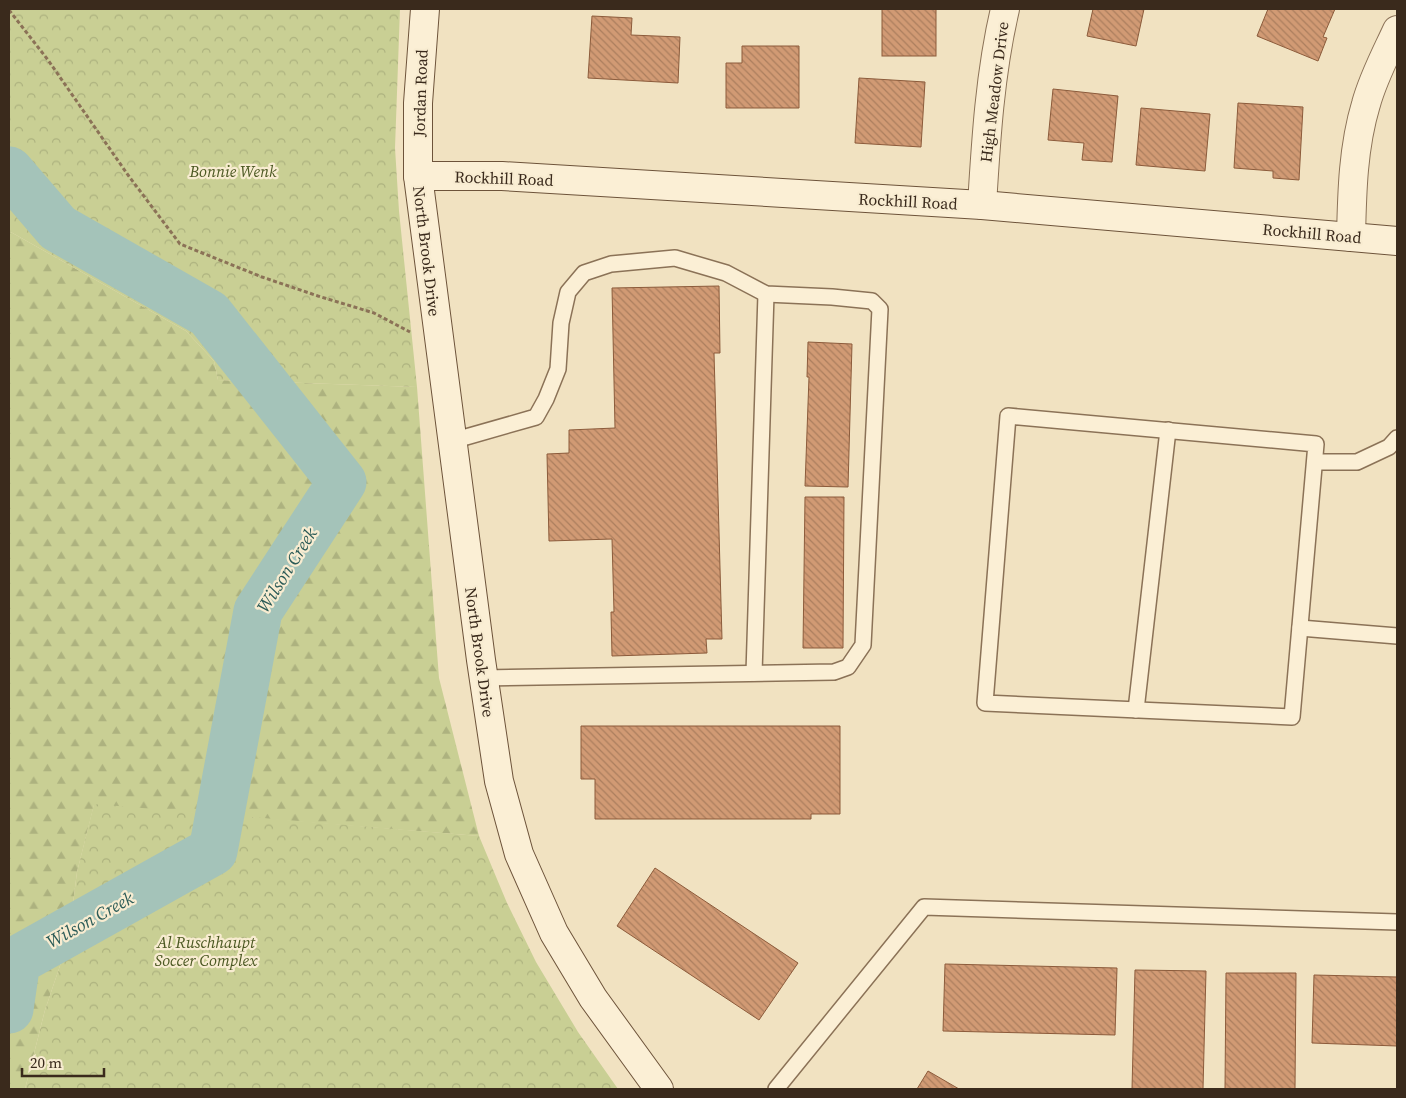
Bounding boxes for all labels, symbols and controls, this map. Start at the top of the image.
street label: High Meadow Drive [974,20,1014,164]
street label: Jordan Road [407,49,433,138]
park label: Bonnie Wenk [188,160,277,182]
street label: Rockhill Road [454,165,554,191]
street label: North Brook Drive [408,185,446,317]
street label: Rockhill Road [858,187,958,215]
street label: Rockhill Road [1262,218,1362,248]
water label: Wilson Creek [251,522,323,617]
street label: North Brook Drive [460,586,500,718]
water label: Wilson Creek [42,885,138,954]
park label: Al Ruschhaupt Soccer Complex [155,931,258,971]
scale bar [22,1046,105,1078]
text: 20 m [30,1052,62,1073]

